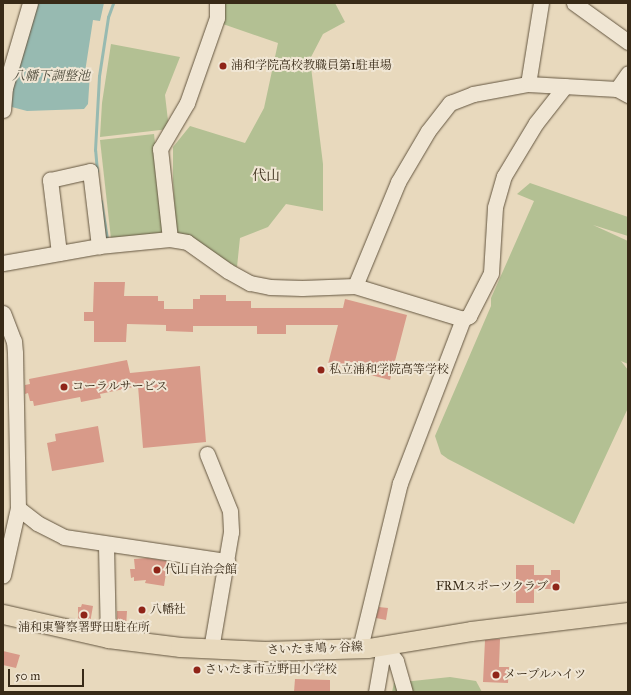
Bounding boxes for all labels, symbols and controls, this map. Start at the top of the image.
place label: 浦和学院高校教職員第1駐車場 [231,59,392,73]
marker: 浦和学院高校教職員第1駐車場 [218,61,228,71]
water label: 八幡下調整池 [12,68,90,84]
district label: 代山 [252,168,280,184]
place label: 私立浦和学院高等学校 [329,363,449,377]
marker: 私立浦和学院高等学校 [316,365,326,375]
place label: コーラルサービス [72,380,168,394]
marker: コーラルサービス [59,382,69,392]
place label: 代山自治会館 [165,563,237,577]
marker: 代山自治会館 [152,565,162,575]
place label: FRMスポーツクラブ [435,580,548,594]
marker: FRMスポーツクラブ [551,582,561,592]
place label: 八幡社 [150,603,186,617]
marker: 八幡社 [137,605,147,615]
marker: 浦和東警察署野田駐在所 [79,610,89,620]
place label: 浦和東警察署野田駐在所 [18,621,150,635]
street label: さいたま鳩ヶ谷線 [267,640,363,658]
scale bar [10,661,86,687]
place label: さいたま市立野田小学校 [205,663,337,677]
marker: さいたま市立野田小学校 [192,665,202,675]
place label: メープルハイツ [504,668,588,682]
text: 50 m [15,669,40,683]
marker: メープルハイツ [491,670,501,680]

